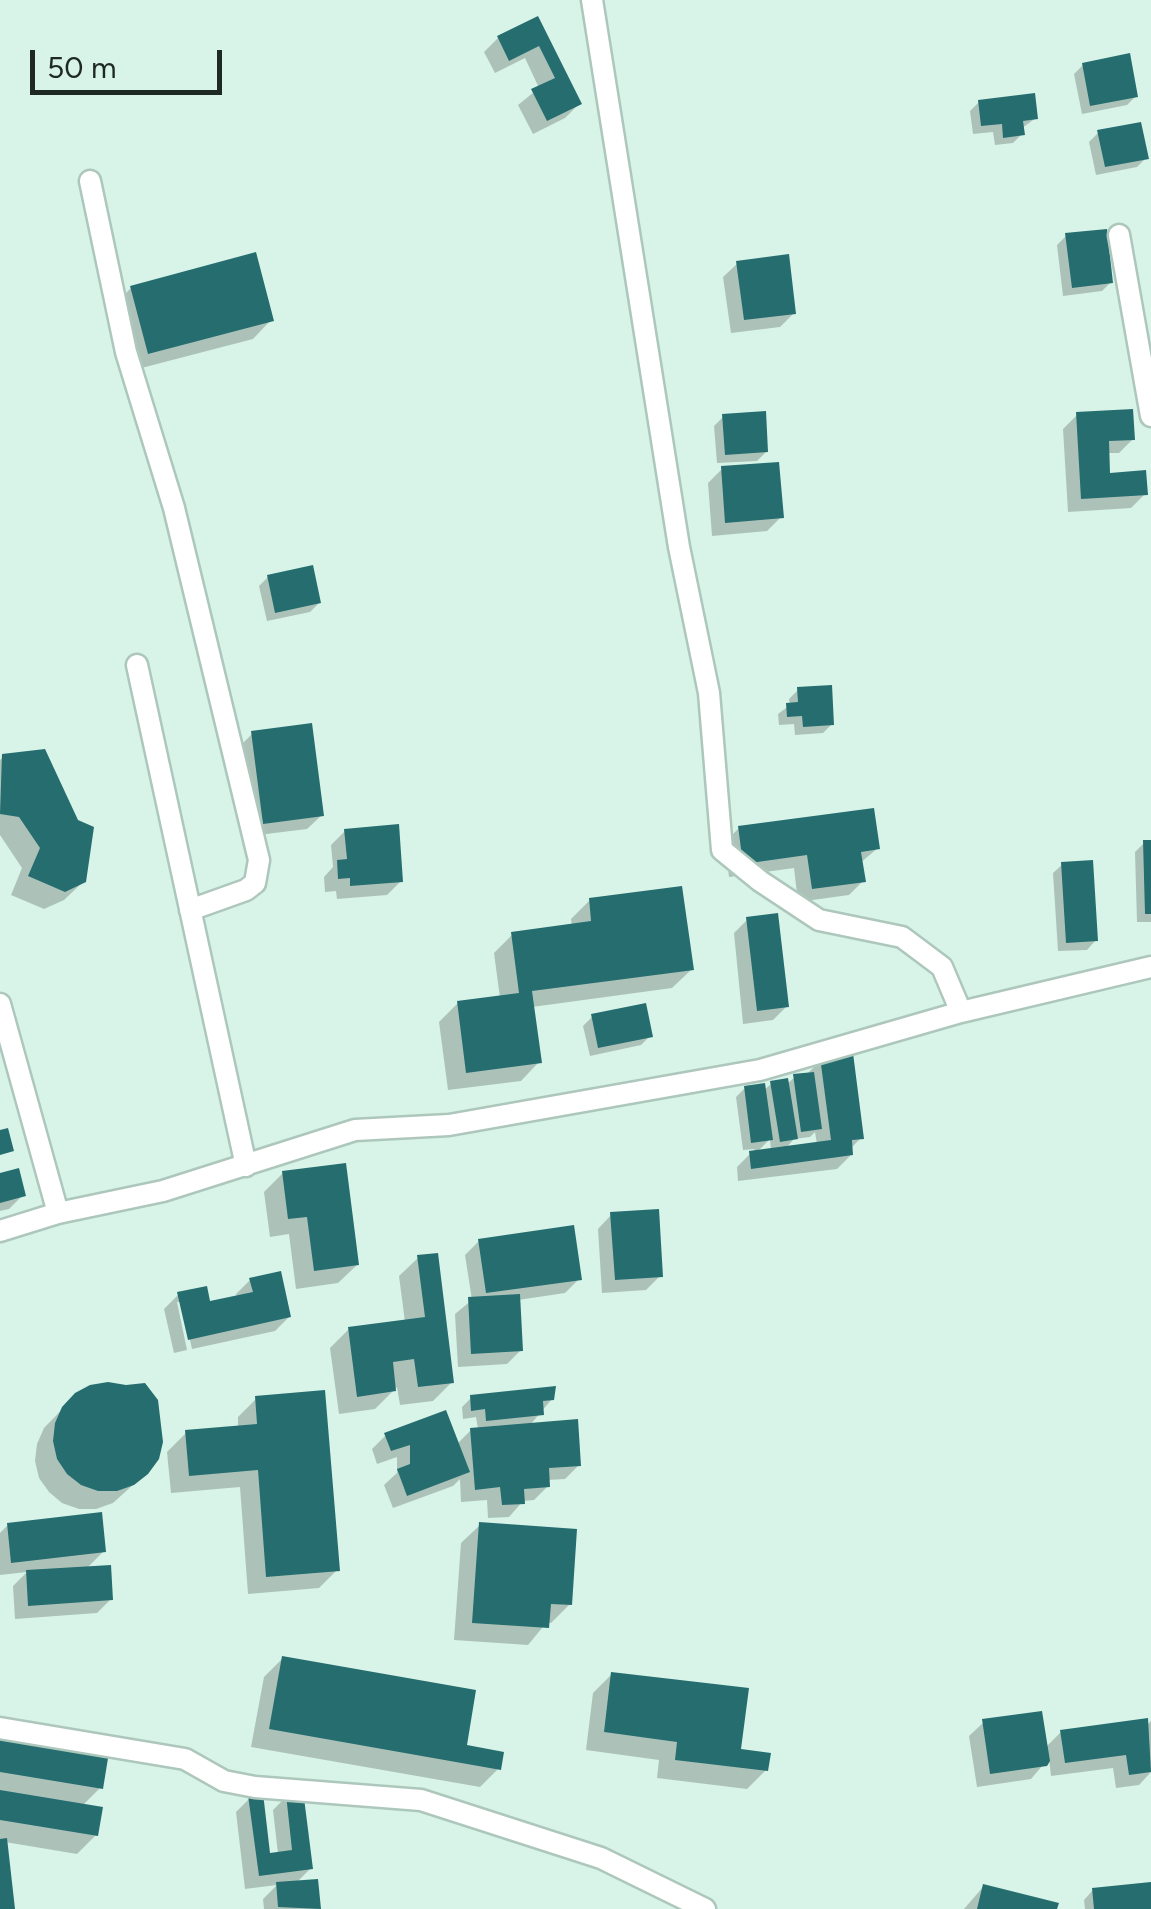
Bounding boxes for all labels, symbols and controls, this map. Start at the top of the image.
scale bar [35,30,228,92]
text: 50 m [47,49,116,86]

